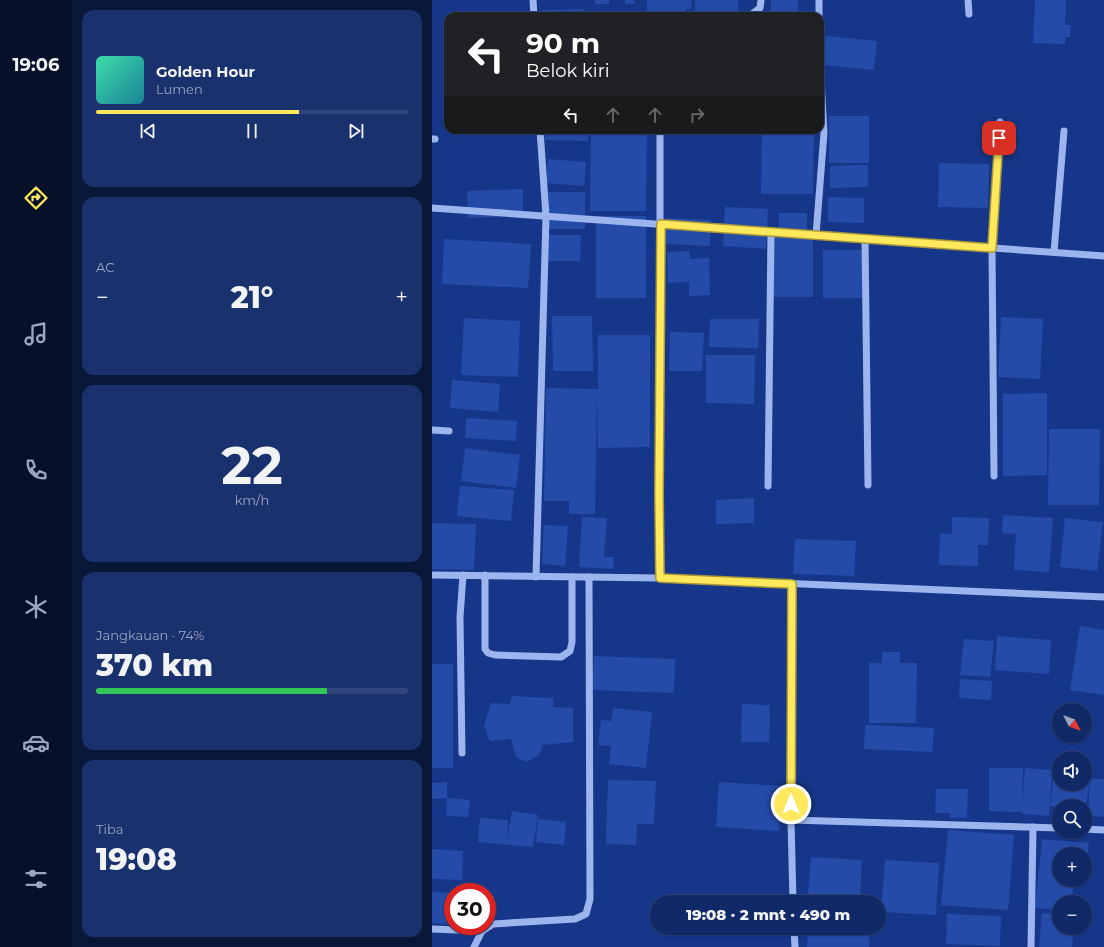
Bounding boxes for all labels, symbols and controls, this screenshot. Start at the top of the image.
text: 90 m [526,26,600,60]
icon: left [460,28,512,80]
text: 19:06 [13,54,59,76]
text: Belok kiri [526,60,610,82]
text: Golden Hour [156,62,255,81]
text: Lumen [156,81,203,97]
icon: left [560,104,582,126]
icon: ahead [602,104,624,126]
icon: ahead [644,104,666,126]
icon: right [686,104,708,126]
icon: previous [137,120,159,142]
icon: pause [241,120,263,142]
icon: next [345,120,367,142]
pin [982,121,1016,155]
icon: arrive [988,127,1010,149]
icon: directions [22,184,50,212]
text: AC [96,259,114,275]
text: 21° [231,279,273,316]
text: − [96,284,109,311]
text: + [395,284,408,311]
icon: music [22,320,50,348]
text: 22 [221,434,283,497]
icon: phone [22,456,50,484]
text: km/h [235,492,269,508]
icon: climate [22,593,50,621]
text: Jangkauan · 74% [96,627,204,643]
text: 370 km [96,647,213,684]
north arrow [1052,703,1092,743]
map controls [1052,703,1092,935]
icon: car [22,729,50,757]
button: sound [1052,751,1092,791]
position arrow [770,783,812,825]
button: search [1052,799,1092,839]
text: Tiba [96,821,123,837]
text: 19:08 [96,841,177,878]
button: + [1052,847,1092,887]
icon: filters [22,865,50,893]
speed limit sign: 30 [444,883,496,935]
button: − [1052,895,1092,935]
text: 19:08 · 2 mnt · 490 m [686,905,850,924]

